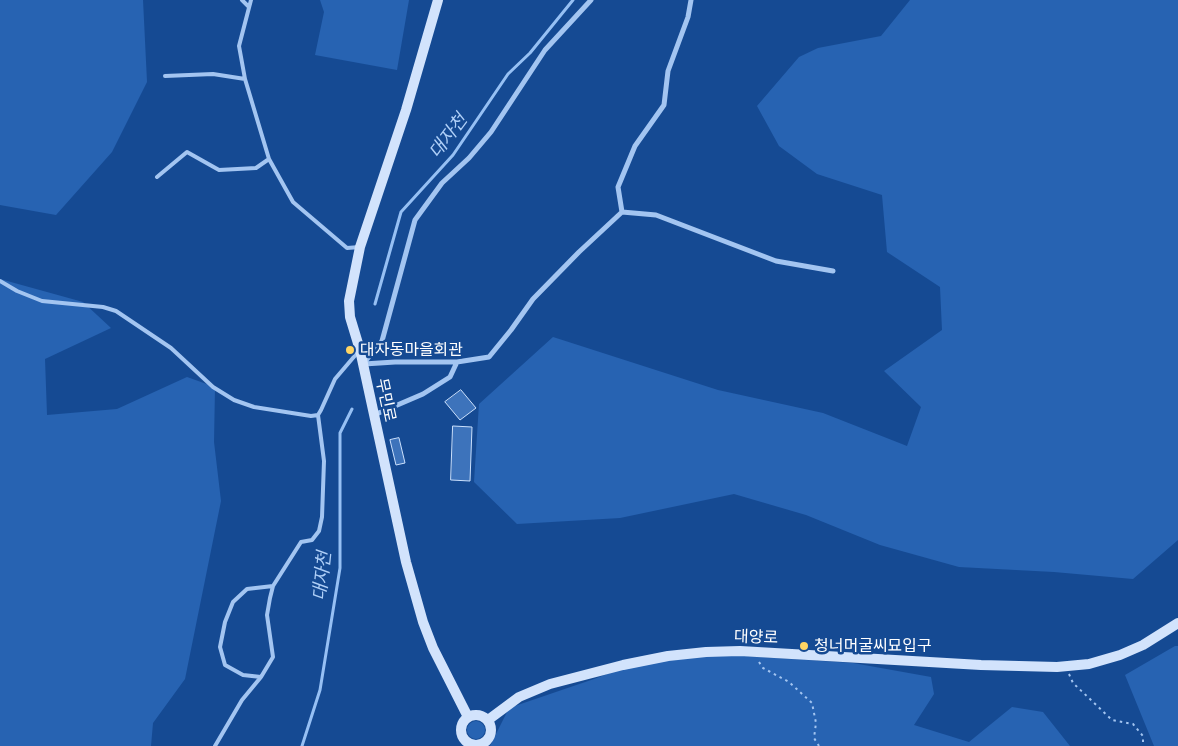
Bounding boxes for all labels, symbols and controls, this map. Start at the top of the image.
water label: 대자천 [424,110,472,162]
place label: 대자동마을회관 [360,340,463,360]
marker: 대자동마을회관 [344,344,356,356]
street label: 무민로 [372,376,400,424]
water label: 대자천 [309,550,335,602]
street label: 대양로 [734,627,778,647]
place label: 청너머굴씨묘입구 [814,636,932,656]
marker: 청너머굴씨묘입구 [798,640,810,652]

